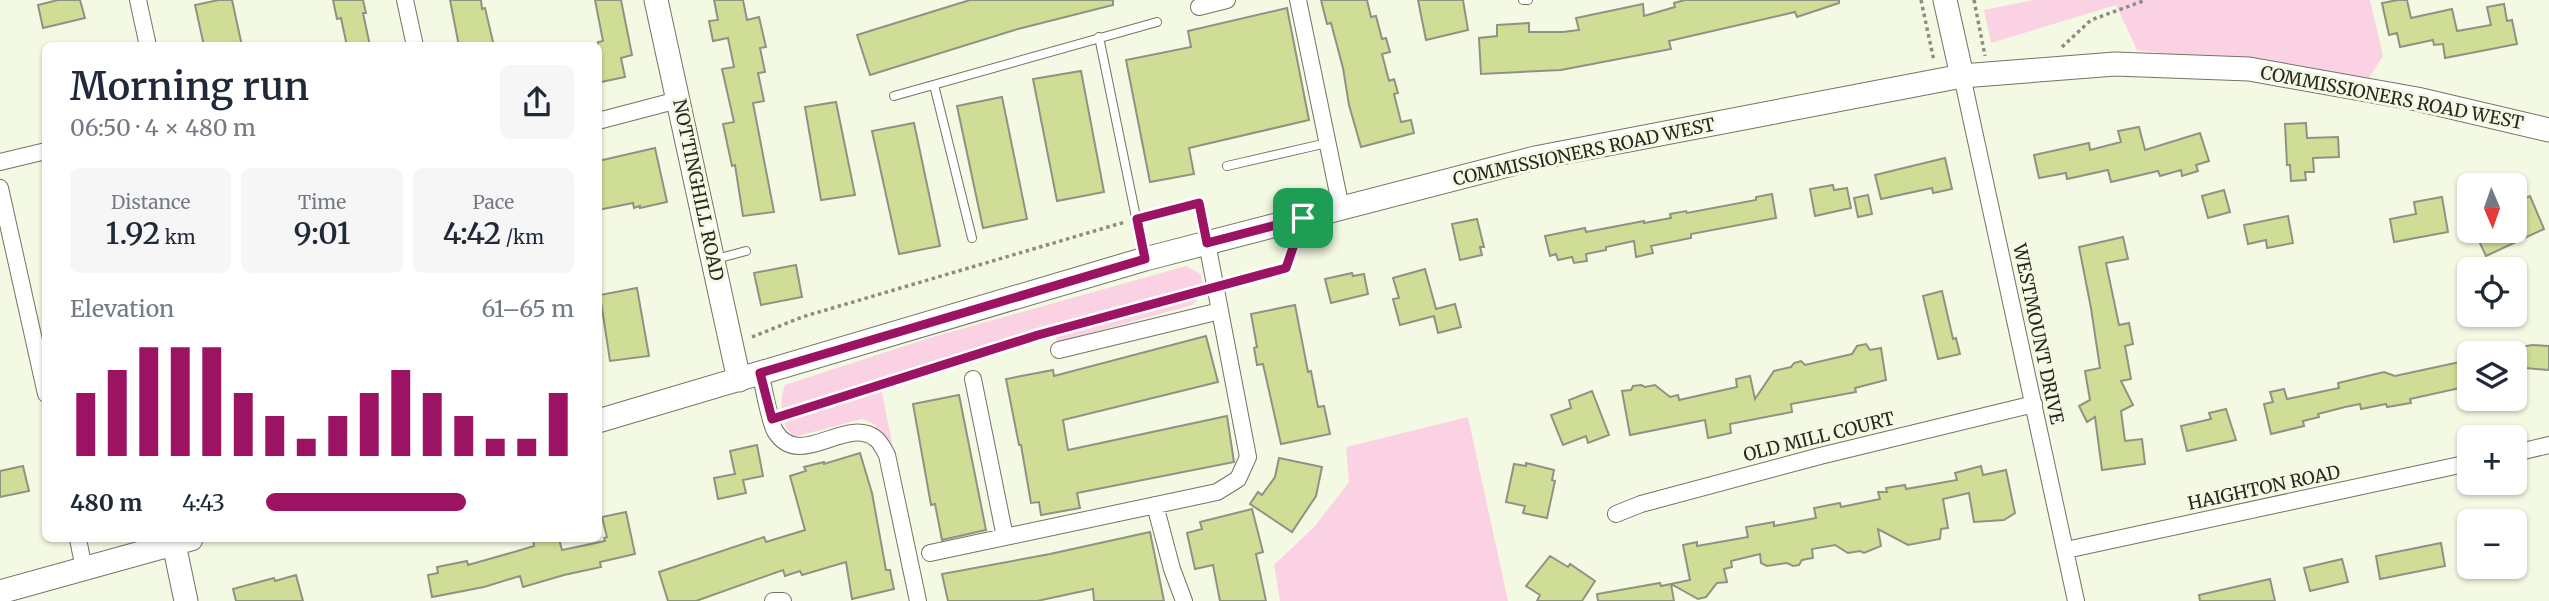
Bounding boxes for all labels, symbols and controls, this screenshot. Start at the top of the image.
street label: COMMISSIONERS ROAD WEST [2259,61,2526,134]
text: Morning run [70,63,309,110]
button: share [500,65,574,139]
street label: NOTTINGHILL ROAD [668,97,729,283]
street label: COMMISSIONERS ROAD WEST [1451,112,1718,191]
text: 06:50 · 4 × 480 m [70,113,256,142]
north arrow [2457,173,2527,243]
map controls [2457,173,2527,579]
pin [1273,188,1333,248]
text: Distance [111,190,190,214]
text: Time [298,190,346,214]
text: Pace [473,190,514,214]
icon: arrive [1284,199,1322,237]
text: 1.92 [106,214,160,252]
text: 9:01 [293,214,350,252]
text: 4:42 [443,214,501,252]
text: km [160,225,196,249]
text: /km [501,225,544,249]
street label: WESTMOUNT DRIVE [2008,241,2069,427]
button: locate [2457,257,2527,327]
text: Elevation [70,294,174,323]
text: 61–65 m [482,294,574,323]
button: layers [2457,341,2527,411]
street label: OLD MILL COURT [1741,406,1897,466]
button: + [2457,425,2527,495]
street label: HAIGHTON ROAD [2185,460,2342,515]
text: 480 m [70,488,142,517]
text: 4:43 [182,488,225,517]
button: − [2457,509,2527,579]

